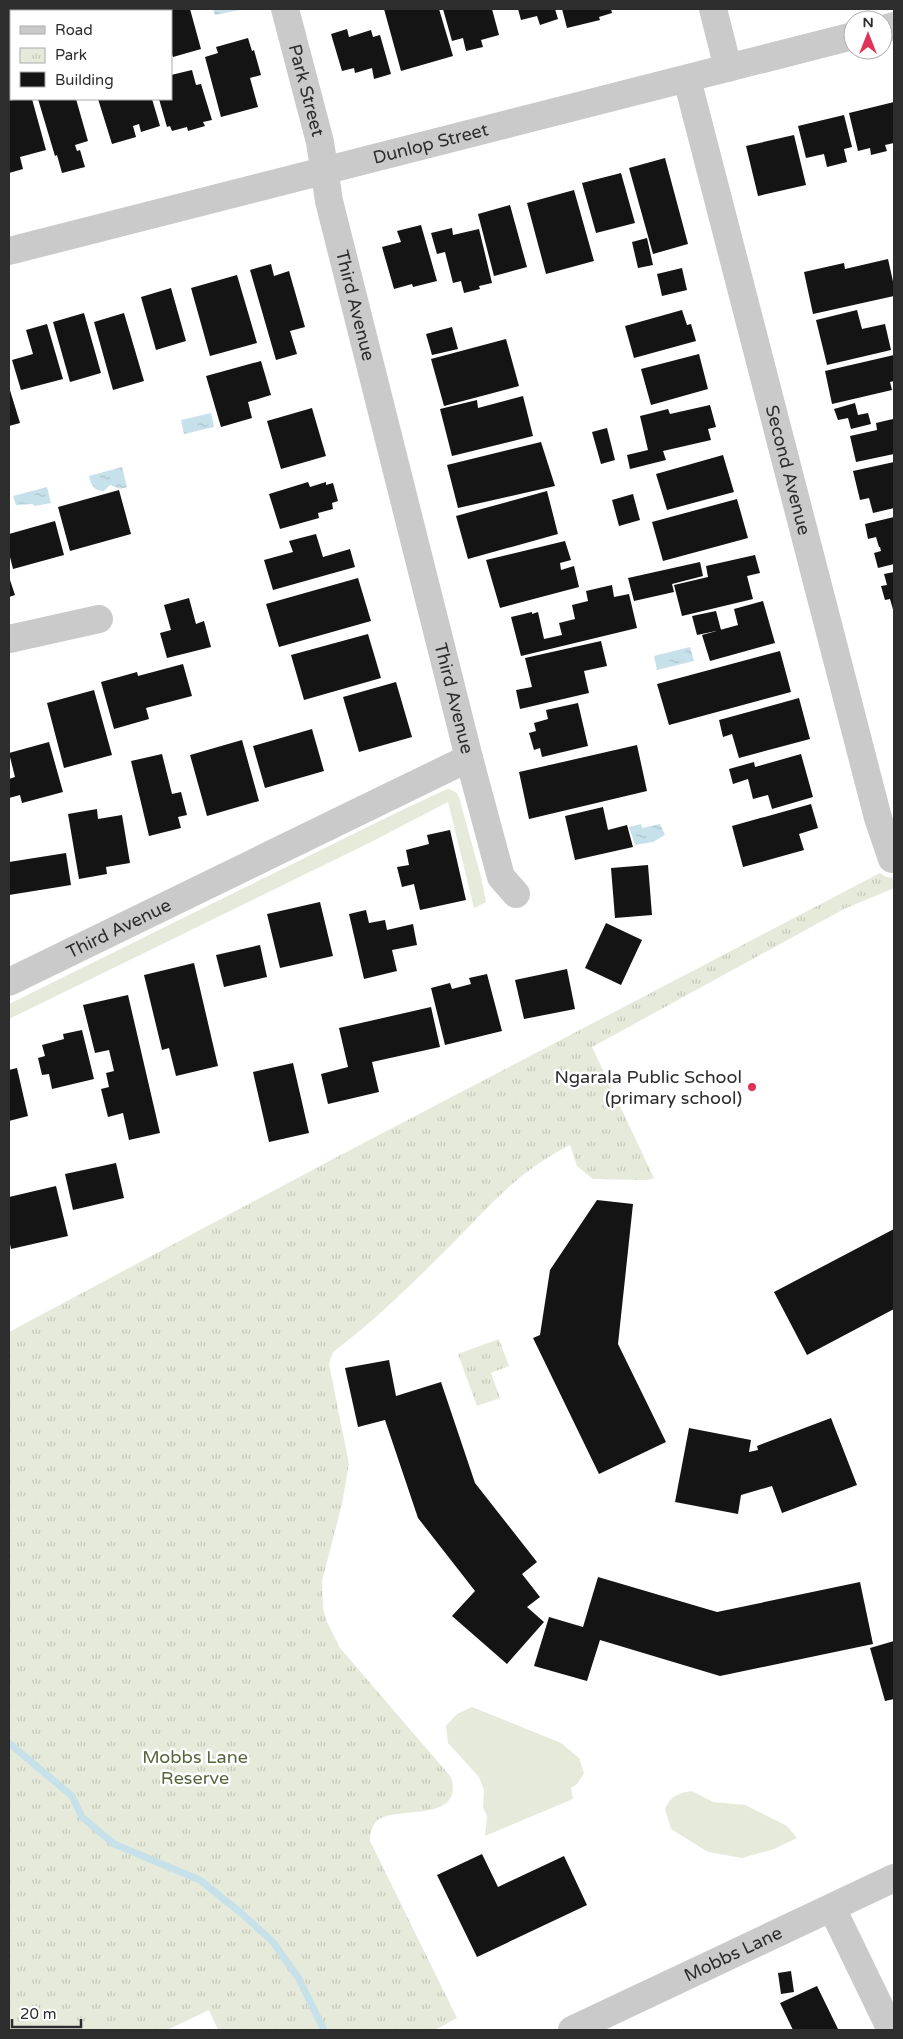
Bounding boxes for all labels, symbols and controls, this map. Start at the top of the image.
legend [10,10,172,100]
north arrow [843,10,893,60]
text: N [862,14,874,31]
text: Road [55,21,93,39]
street label: Park Street [284,42,329,139]
text: Park [55,46,87,64]
text: Building [55,71,114,89]
street label: Dunlop Street [370,118,491,169]
street label: Third Avenue [331,248,380,363]
street label: Second Avenue [761,403,815,537]
street label: Third Avenue [430,641,478,756]
street label: Third Avenue [63,894,175,963]
place label: Ngarala Public School (primary school) [554,1066,742,1109]
marker: Ngarala Public School (primary school) [746,1081,758,1093]
park label: Mobbs Lane Reserve [142,1746,248,1789]
street label: Mobbs Lane [680,1921,786,1987]
scale bar [12,1996,81,2028]
text: 20 m [20,2005,57,2023]

